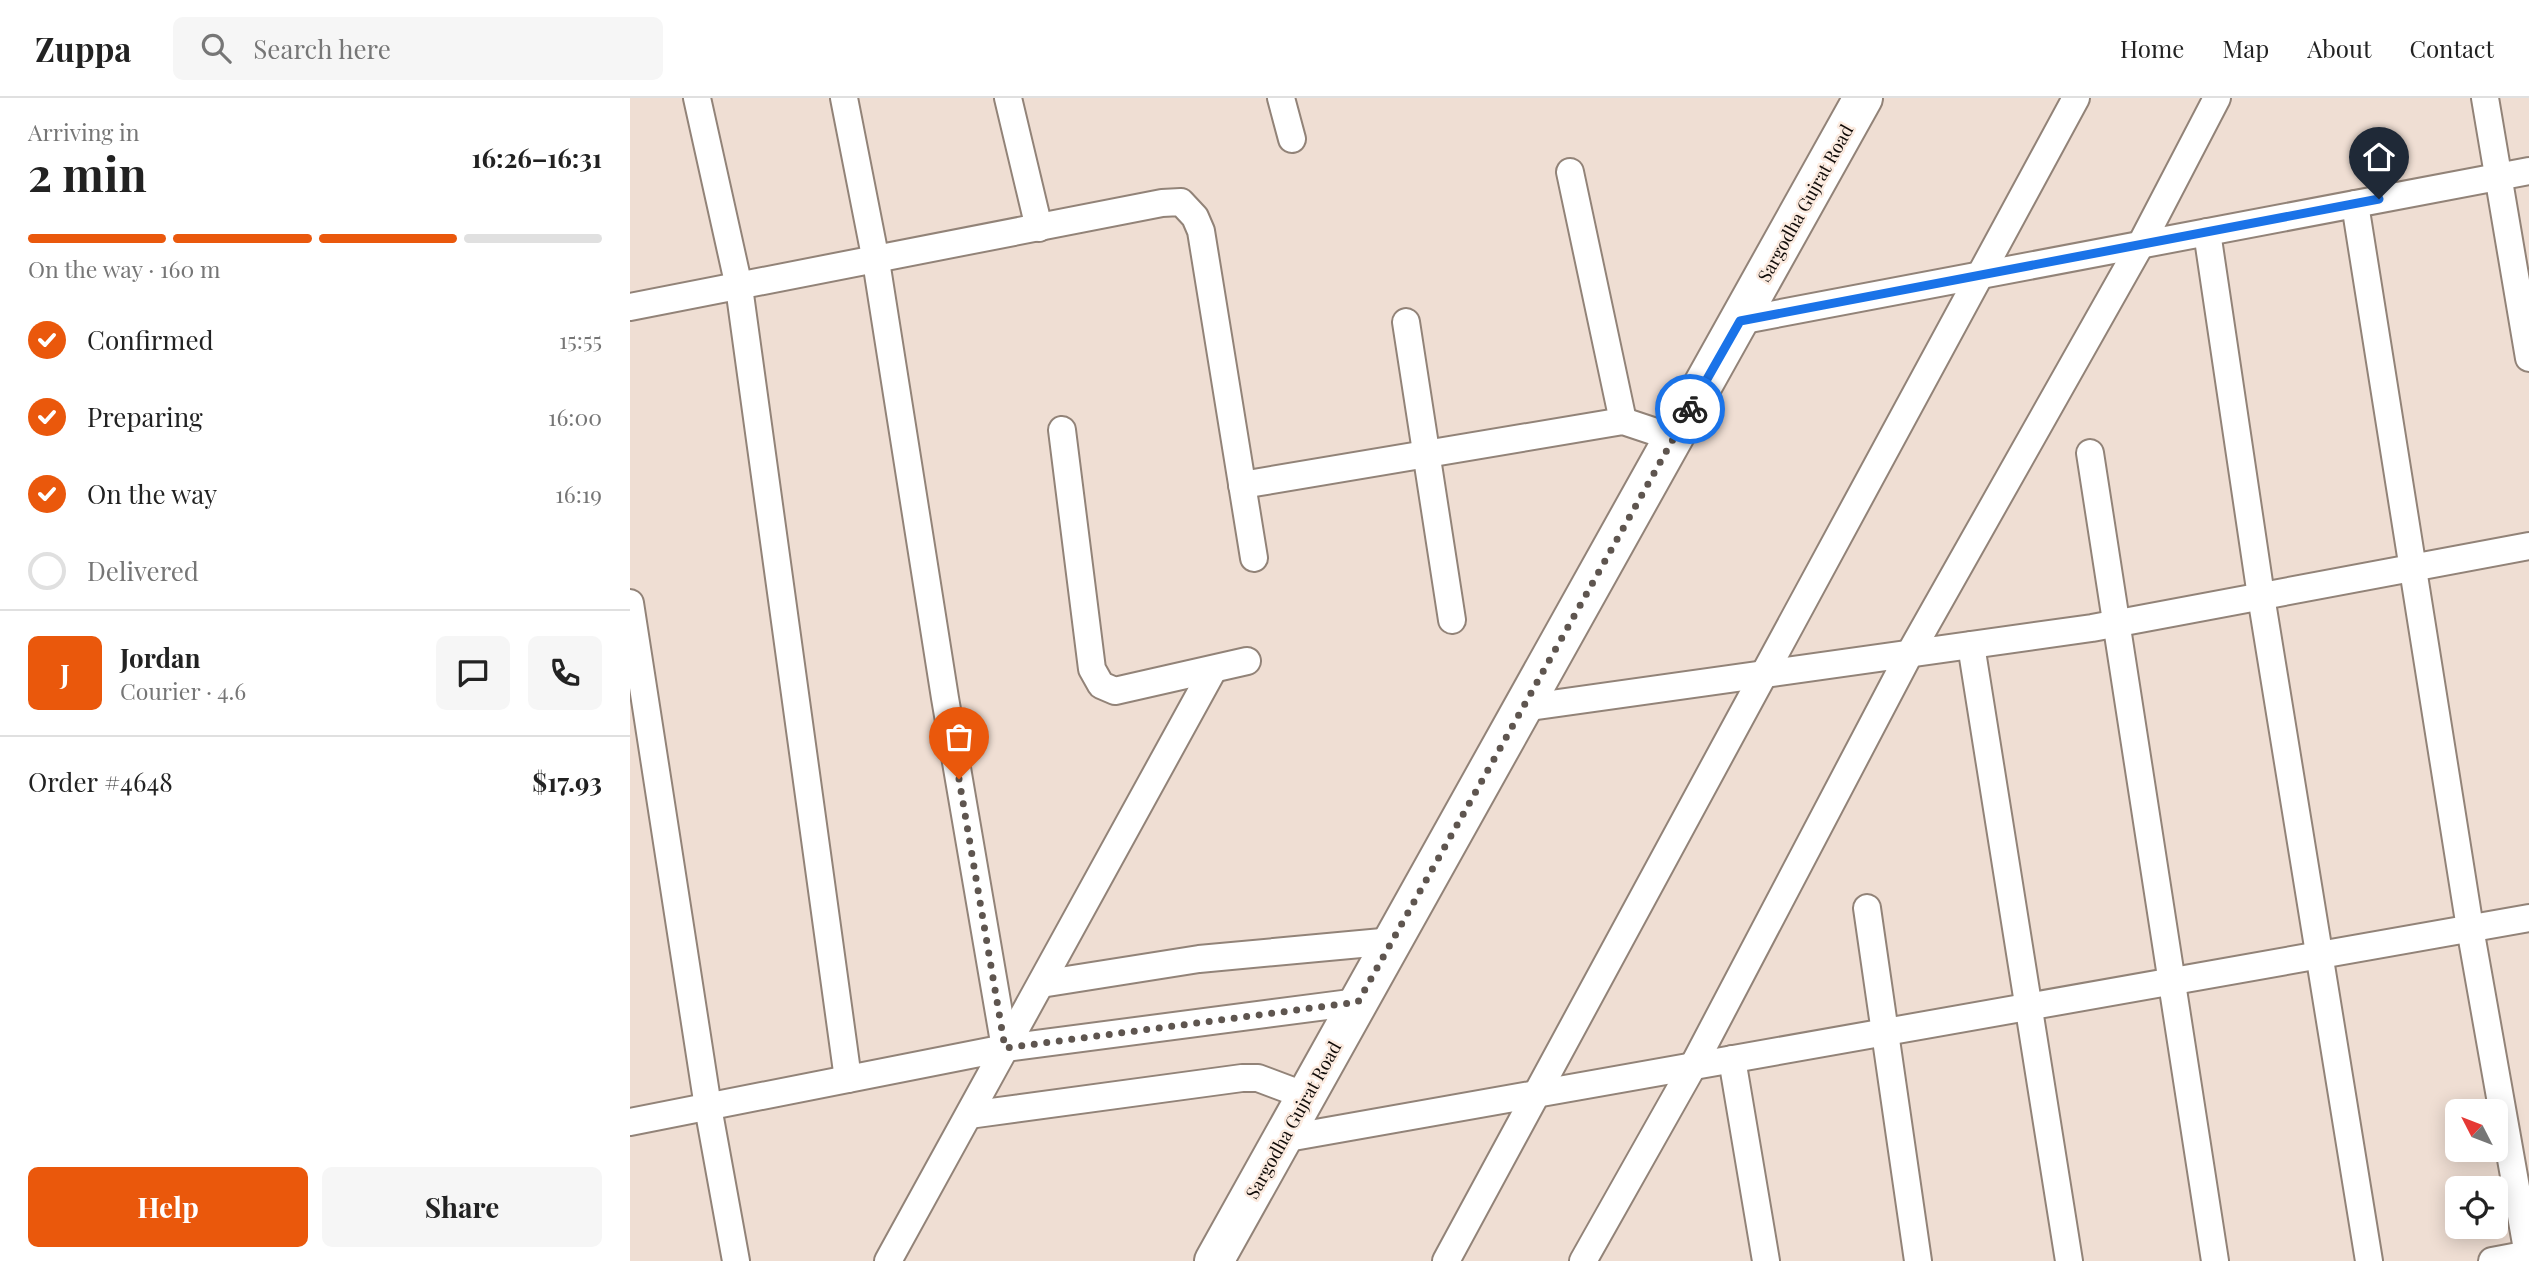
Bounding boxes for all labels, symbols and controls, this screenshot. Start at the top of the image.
search box [173,17,663,80]
text: Zuppa [35,26,131,70]
icon: search [197,29,235,67]
text: Search here [253,31,391,66]
text: Home [2120,32,2184,64]
text: Map [2222,32,2269,64]
text: About [2307,32,2371,64]
text: Contact [2409,32,2494,64]
text: Arriving in [28,116,140,147]
street label: Sargodha Gujrat Road [1752,120,1859,286]
pin [2349,127,2409,199]
icon: home [2360,138,2398,176]
text: 16:26–16:31 [472,140,602,175]
text: 2 min [28,142,147,204]
text: On the way · 160 m [28,253,220,284]
icon: check [28,321,66,359]
text: Confirmed [87,322,214,357]
text: 15:55 [559,324,602,355]
courier [1655,374,1725,444]
icon: bike [1671,390,1709,428]
icon: check [28,398,66,436]
text: Preparing [87,399,203,434]
text: 16:00 [548,401,602,432]
icon: check [28,475,66,513]
text: On the way [87,476,217,511]
text: 16:19 [555,478,602,509]
text: Delivered [87,553,199,588]
button: chat [436,636,510,710]
button: phone [528,636,602,710]
text: Jordan [120,640,200,675]
text: J [60,656,70,691]
text: Courier · 4.6 [120,675,246,706]
pin [929,707,989,779]
icon: bag [940,718,978,756]
text: Order #4648 [28,764,173,799]
text: $17.93 [532,764,602,799]
street label: Sargodha Gujrat Road [1240,1037,1347,1203]
north arrow [2445,1099,2508,1162]
map controls [2445,1099,2508,1239]
button: Help [28,1167,308,1247]
button: Share [322,1167,602,1247]
button: locate [2445,1176,2508,1239]

